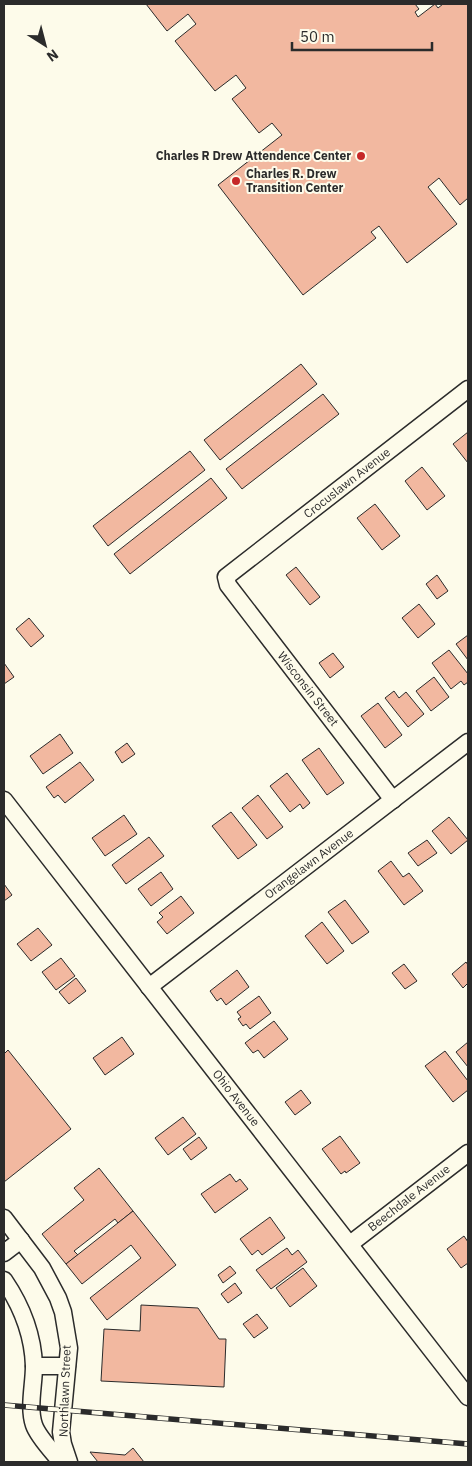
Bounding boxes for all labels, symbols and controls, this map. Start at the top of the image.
north arrow [20,20,70,70]
scale bar [292,20,432,52]
text: 50 m [300,27,335,46]
text: N [43,45,62,66]
place label: Charles R Drew Attendence Center [156,148,351,163]
marker: Charles R Drew Attendence Center [355,150,367,162]
place label: Charles R. Drew Transition Center [246,166,343,195]
marker: Charles R. Drew Transition Center [230,175,242,187]
street label: Crocuslawn Avenue [300,444,393,521]
street label: Wisconsin Street [275,648,342,729]
street label: Orangelawn Avenue [261,825,356,902]
street label: Ohio Avenue [210,1066,263,1129]
street label: Beechdale Avenue [365,1161,453,1234]
street label: Northlawn Street [55,1345,74,1437]

